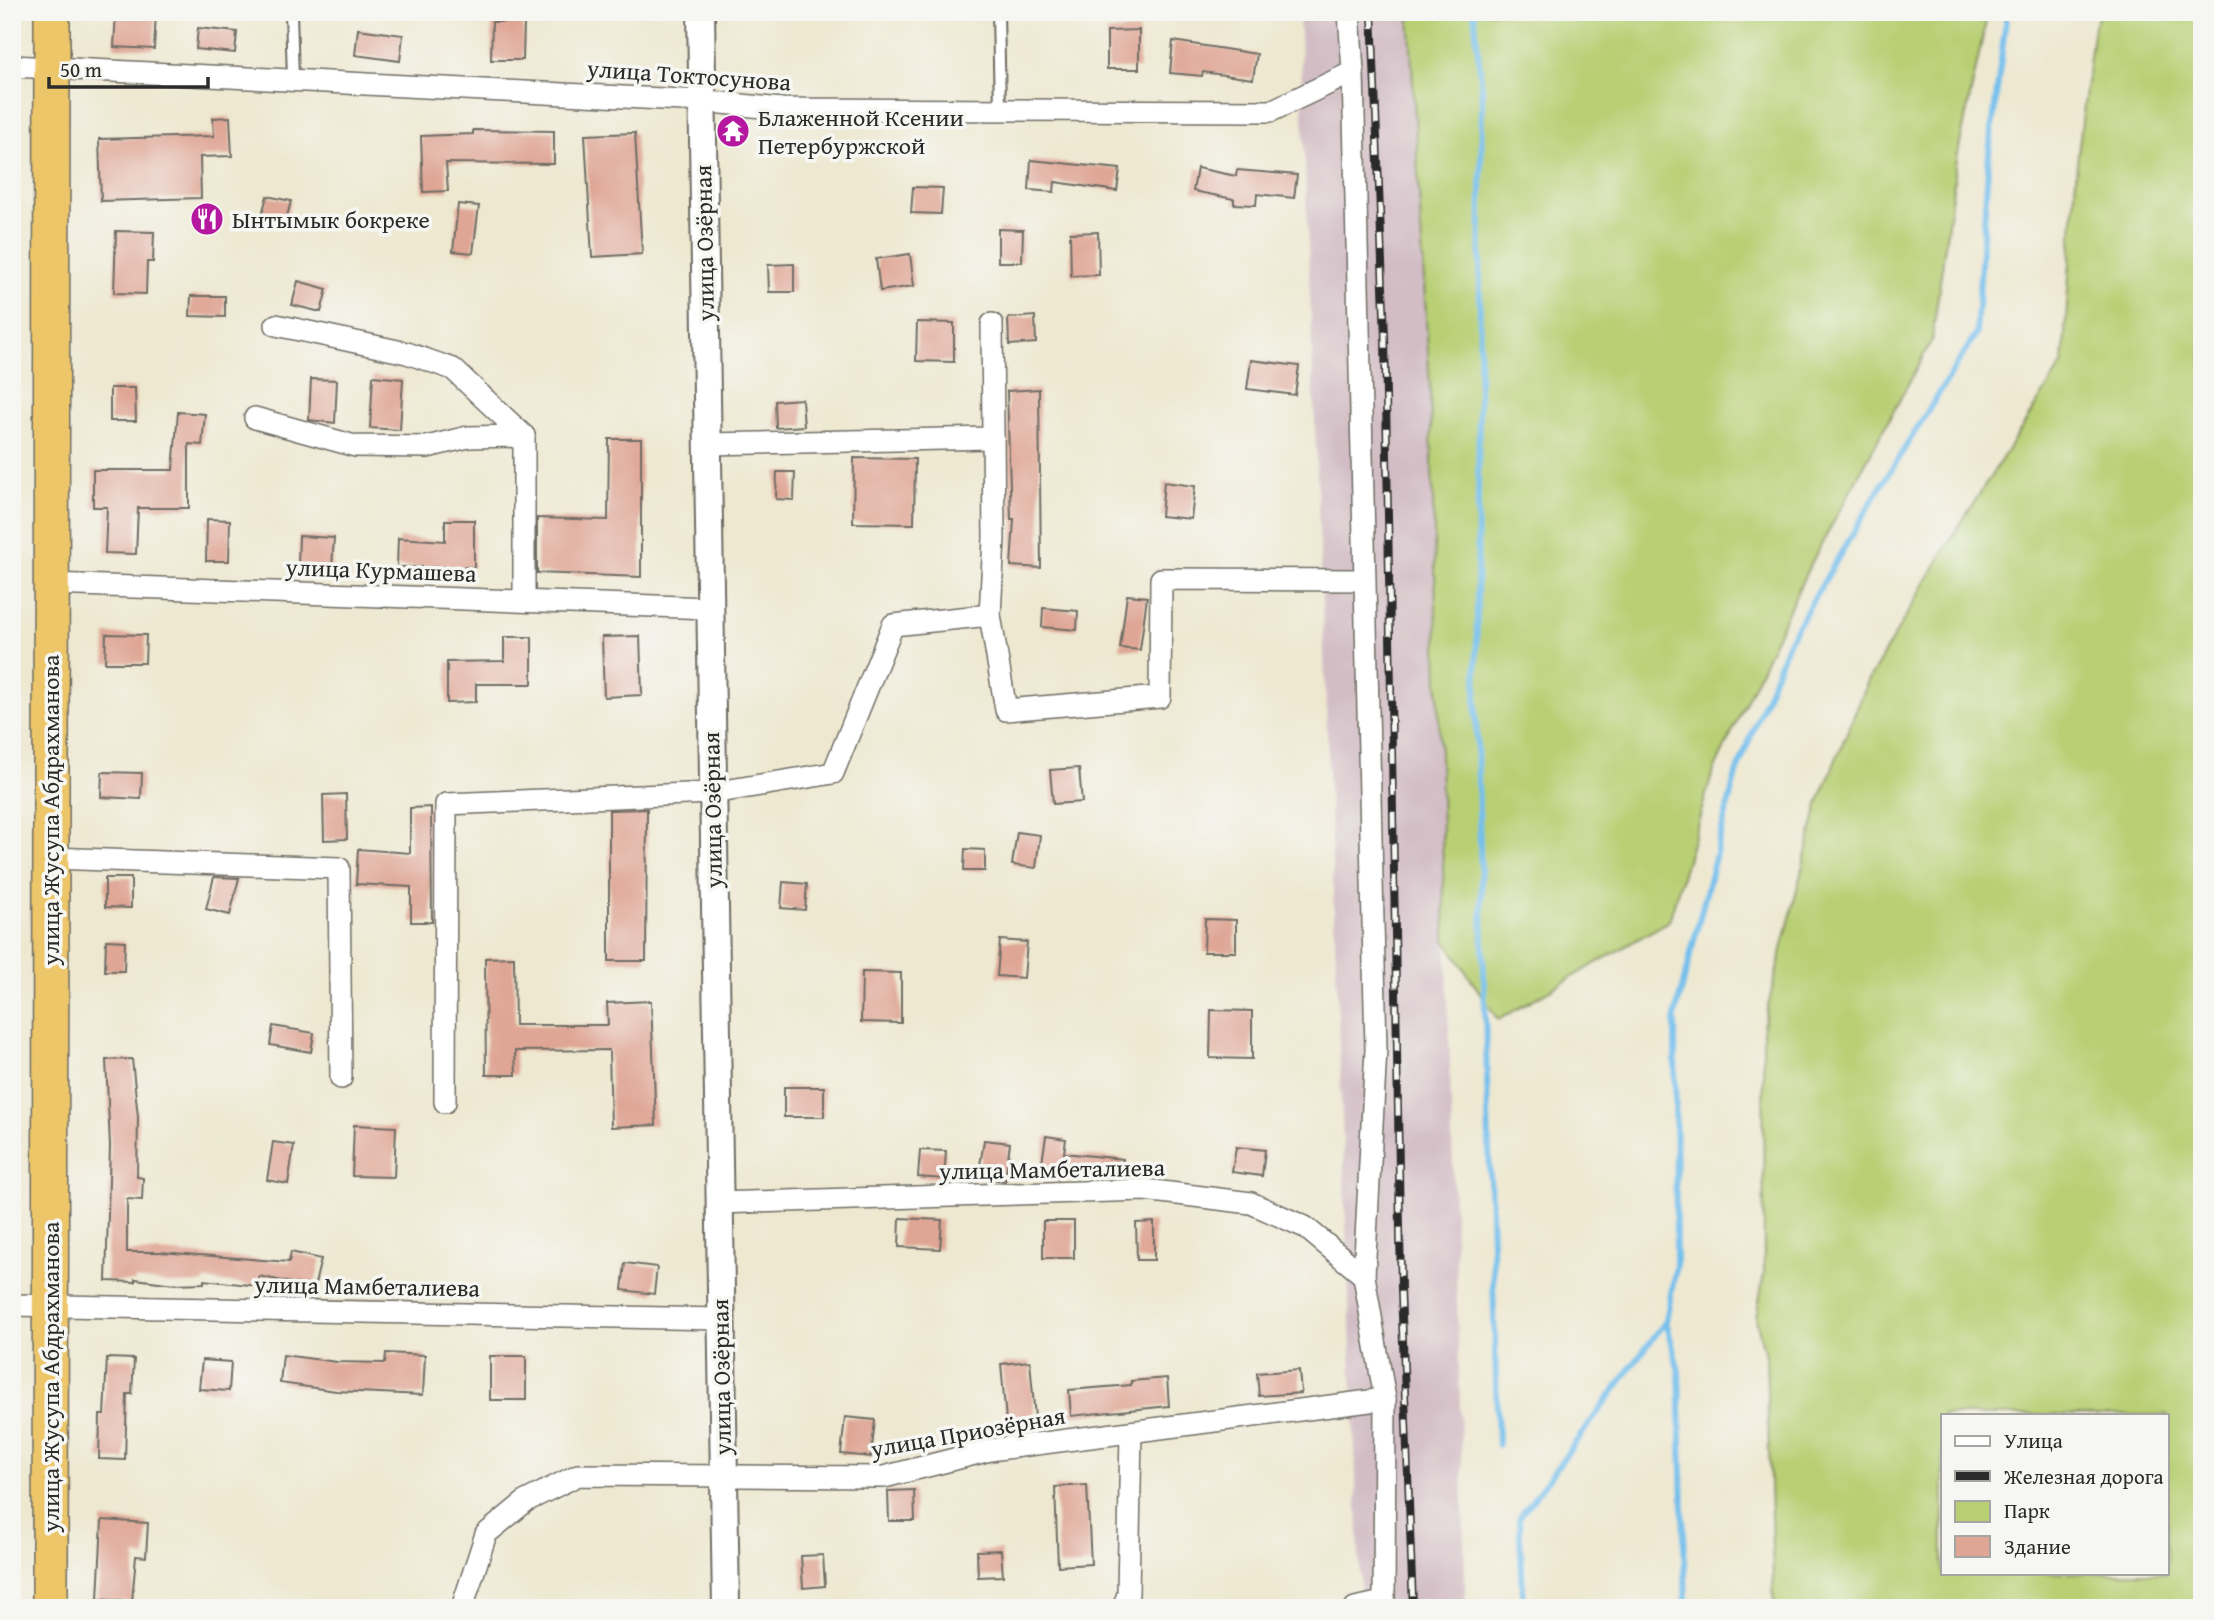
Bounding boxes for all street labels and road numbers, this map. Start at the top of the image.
street label: улица Токтосунова [585,50,793,100]
street label: улица Озёрная [685,164,723,323]
street label: улица Курмашева [284,549,478,591]
street label: улица Жусупа Абдрахманова [33,654,68,967]
street label: улица Озёрная [693,731,731,890]
street label: улица Мамбеталиева [938,1150,1166,1188]
street label: улица Жусупа Абдрахманова [33,1221,68,1534]
street label: улица Мамбеталиева [253,1267,481,1305]
street label: улица Озёрная [702,1298,740,1457]
street label: улица Приозёрная [867,1398,1068,1467]

